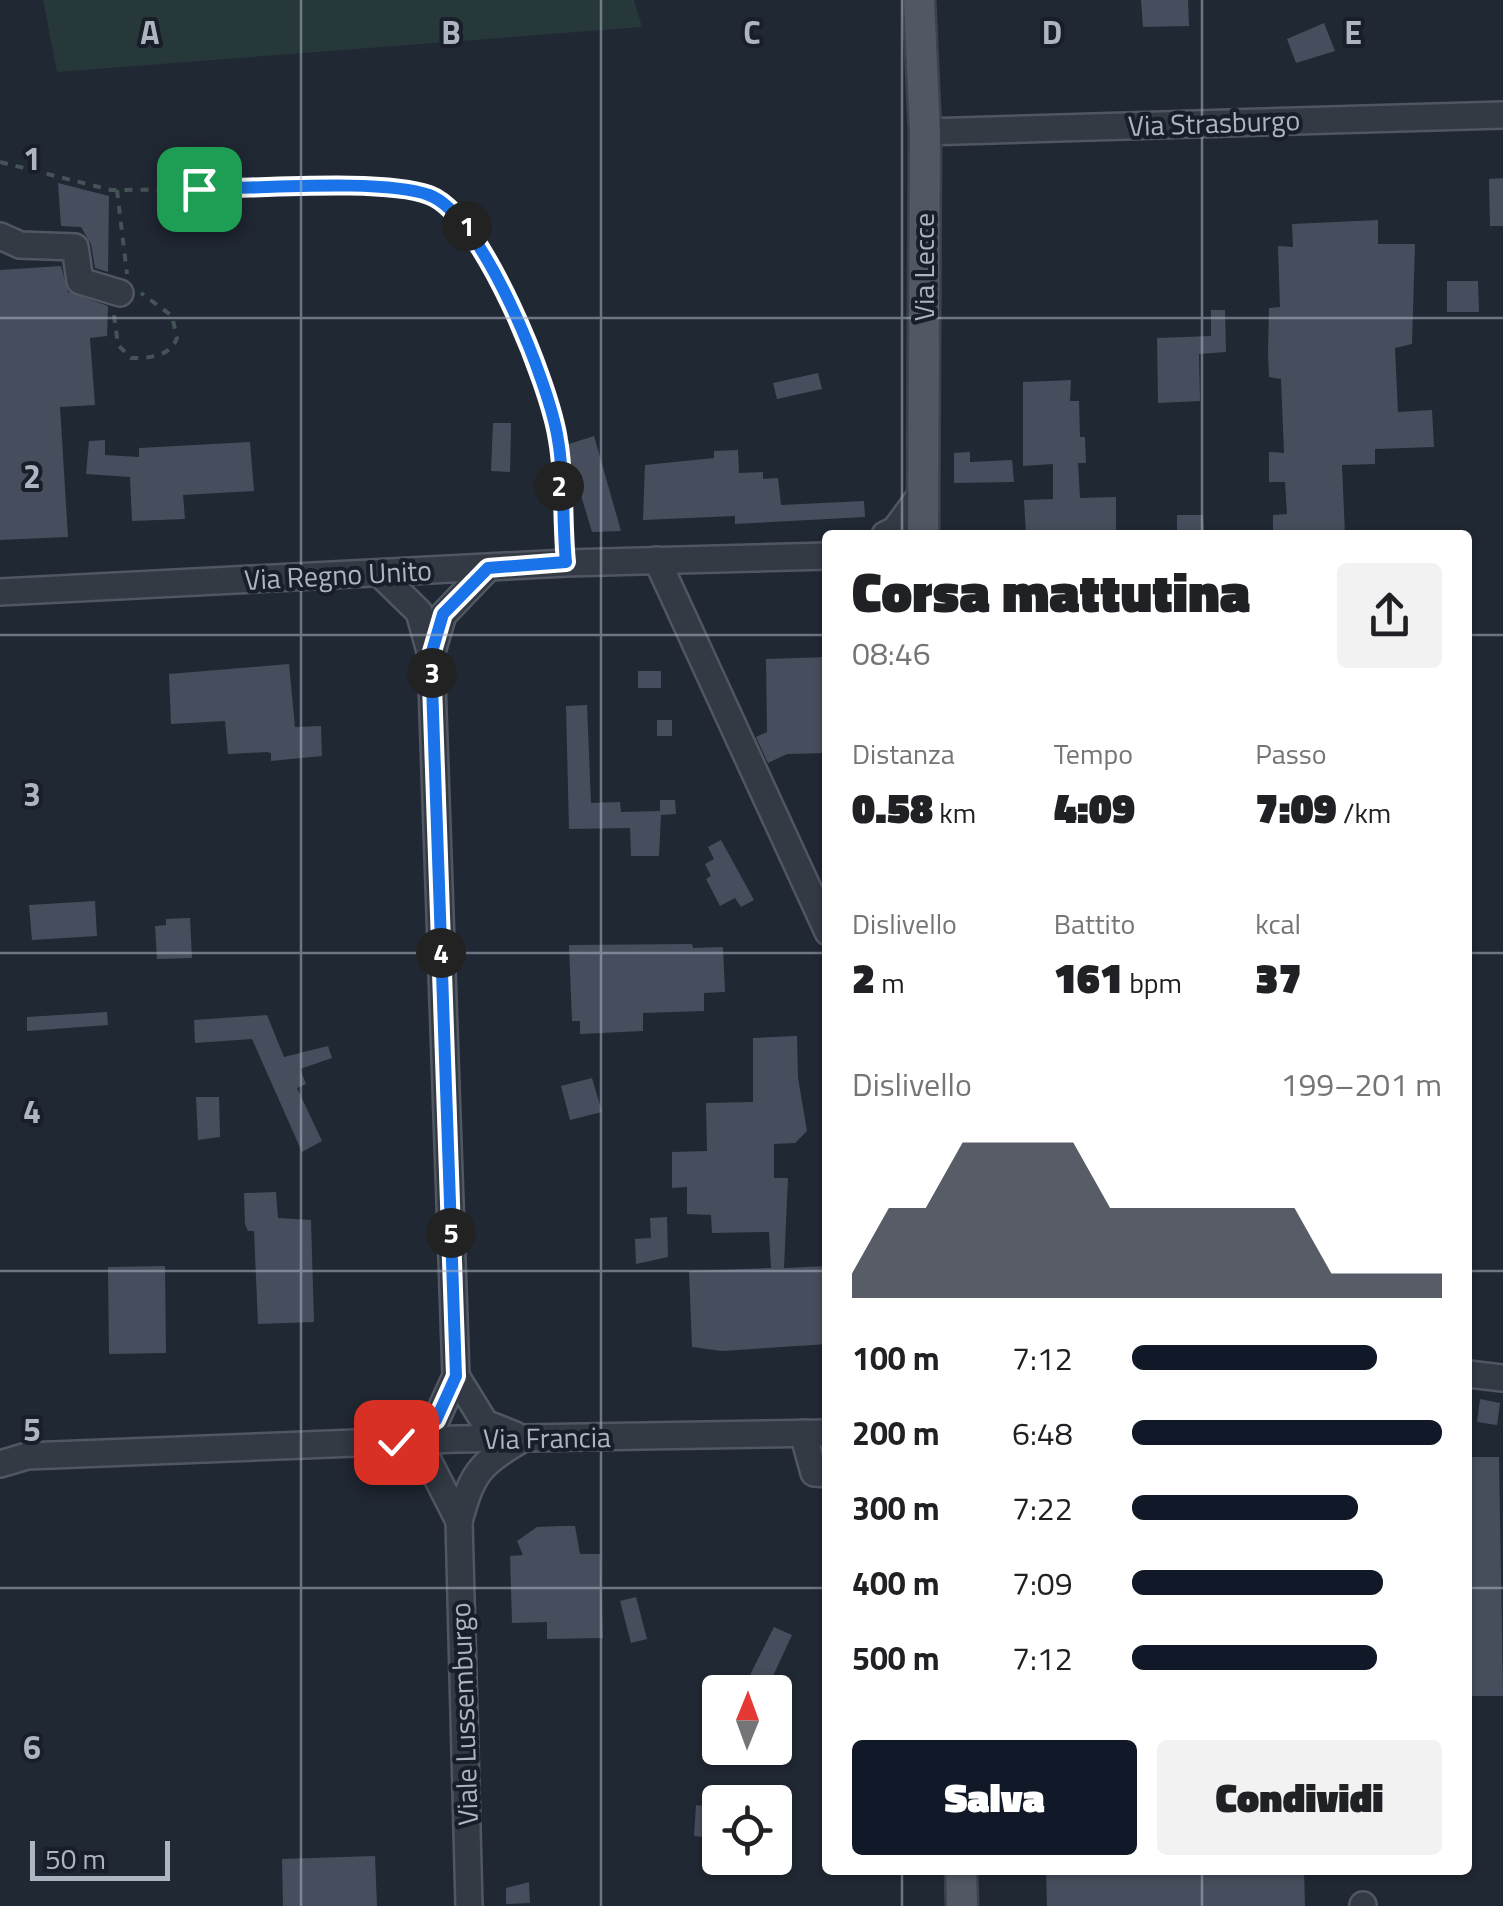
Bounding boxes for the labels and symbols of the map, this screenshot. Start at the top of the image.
text: A [140,8,160,56]
text: B [441,8,461,56]
text: C [743,8,761,56]
text: D [1042,8,1062,56]
text: E [1344,8,1362,56]
street label: Via Strasburgo [1127,98,1301,147]
text: 1 [23,134,41,182]
pin [157,147,242,232]
pin: 1 [442,201,492,251]
street label: Via Lecce [902,213,945,321]
text: 2 [23,452,41,500]
pin: 2 [534,461,584,511]
street label: Via Regno Unito [243,548,433,601]
pin: 3 [407,648,457,698]
text: 3 [23,770,41,818]
pin: 4 [416,928,466,978]
text: 4 [23,1087,41,1135]
pin: 5 [426,1208,476,1258]
pin [354,1400,439,1485]
text: 5 [23,1405,41,1453]
street label: Via Francia [483,1415,611,1460]
street label: Viale Lussemburgo [438,1602,489,1826]
north arrow [702,1675,792,1765]
text: 6 [23,1723,41,1771]
scale bar [30,1836,170,1880]

